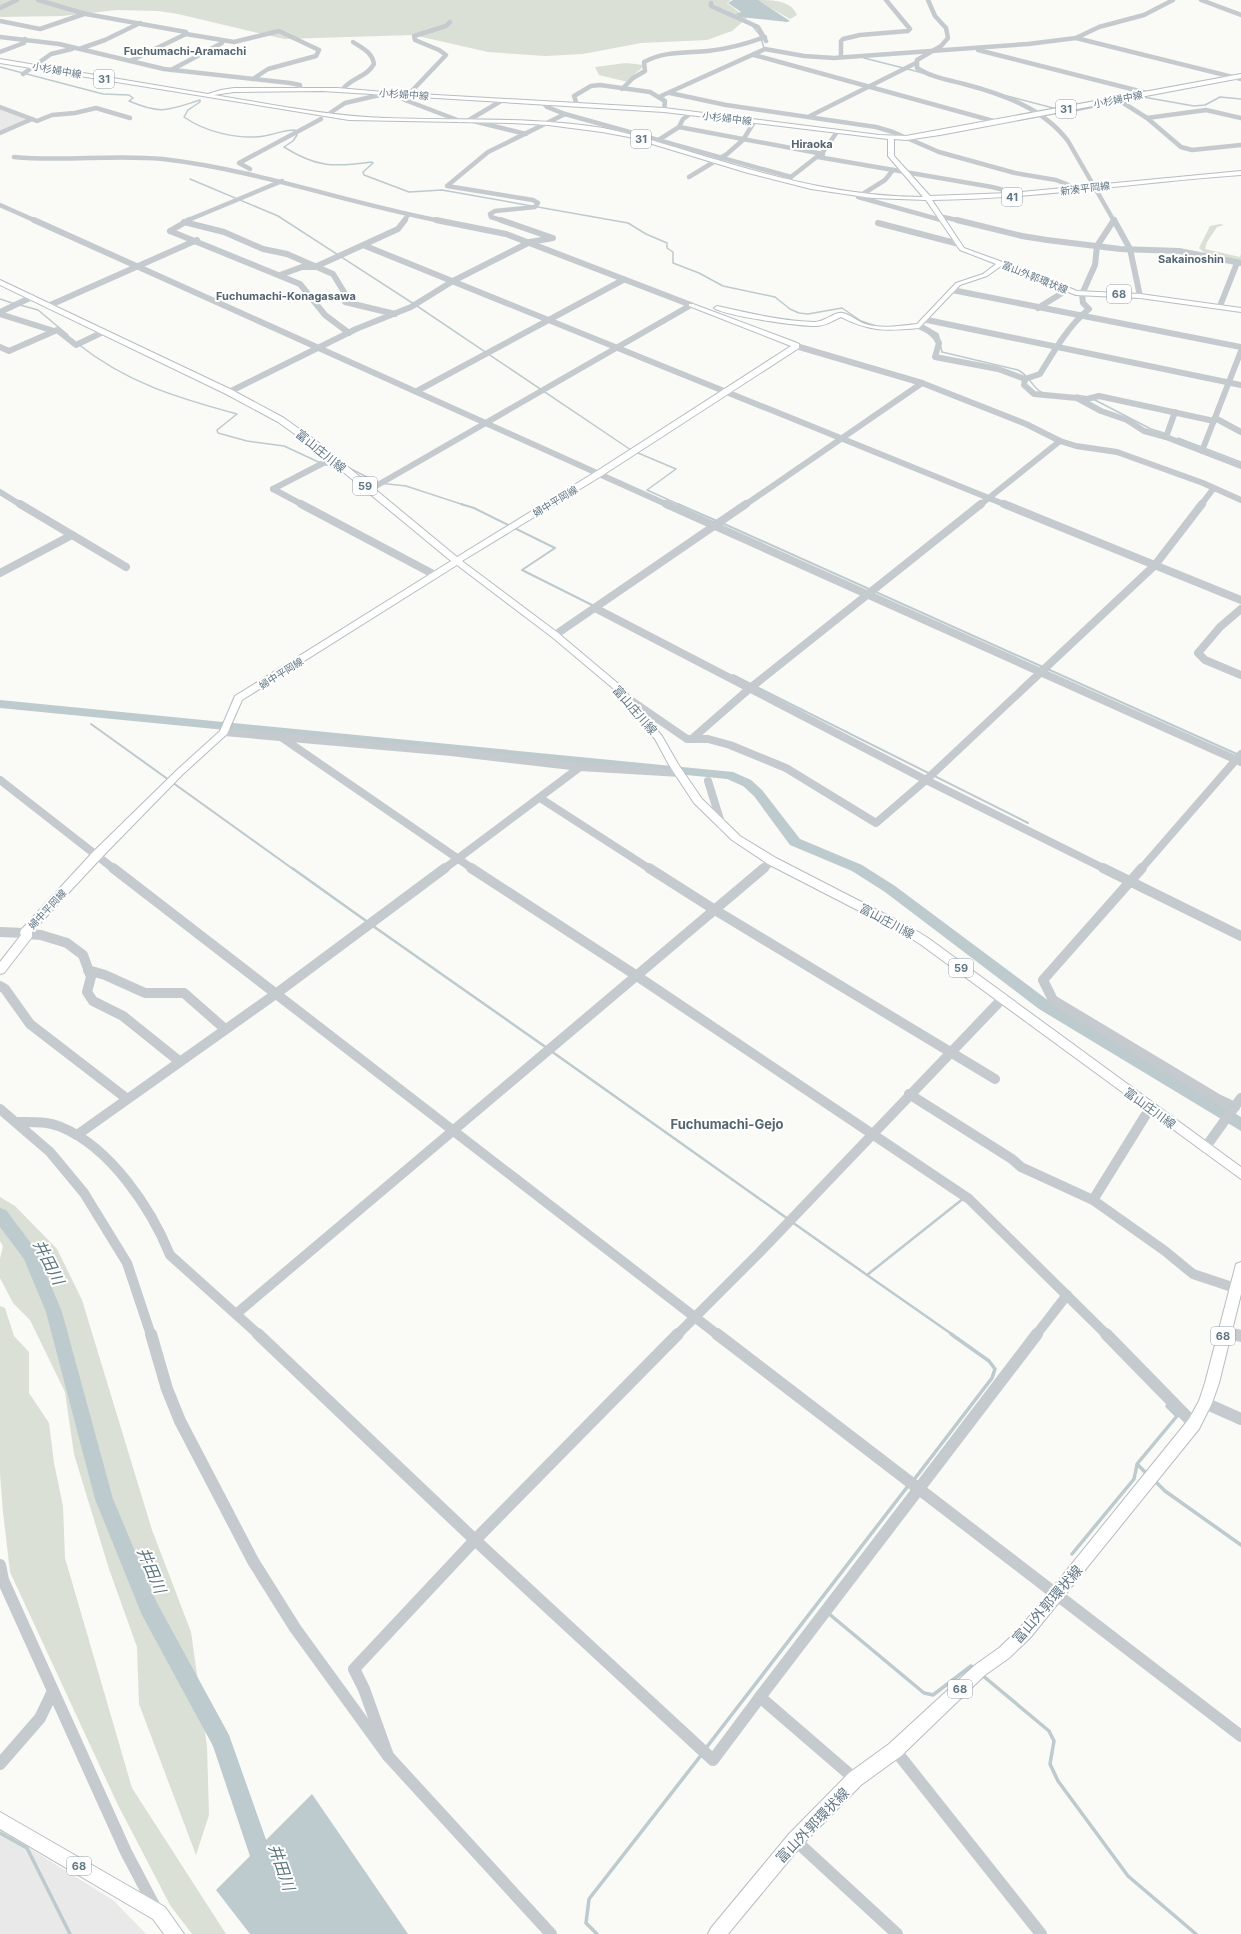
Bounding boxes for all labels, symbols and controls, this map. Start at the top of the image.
district label: Fuchumachi-Aramachi [124,44,246,58]
street label: 小杉婦中線 [31,60,83,80]
road number: 31 [94,70,114,88]
street label: 小杉婦中線 [379,86,429,102]
street label: 小杉婦中線 [1092,88,1144,110]
road number: 31 [1056,100,1076,118]
street label: 小杉婦中線 [701,109,753,127]
road number: 31 [631,130,651,148]
district label: Hiraoka [791,137,833,151]
street label: 新湊平岡線 [1059,179,1111,197]
road number: 41 [1002,188,1022,206]
district label: Sakainoshin [1158,252,1224,266]
street label: 富山外郭環状線 [1000,258,1070,296]
road number: 68 [1107,285,1131,303]
district label: Fuchumachi-Konagasawa [216,289,356,303]
street label: 富山庄川線 [293,426,349,476]
road number: 59 [353,477,377,495]
street label: 婦中平岡線 [530,483,580,519]
street label: 婦中平岡線 [257,655,305,691]
street label: 富山庄川線 [610,682,660,738]
street label: 婦中平岡線 [26,887,68,931]
street label: 富山庄川線 [857,900,917,942]
road number: 59 [949,959,973,977]
street label: 富山庄川線 [1121,1084,1179,1132]
district label: Fuchumachi-Gejo [671,1116,783,1132]
water label: 井田川 [29,1236,70,1290]
road number: 68 [1211,1327,1235,1345]
water label: 井田川 [133,1544,171,1598]
street label: 富山外郭環状線 [1008,1561,1086,1647]
road number: 68 [948,1680,972,1698]
street label: 富山外郭環状線 [772,1784,852,1866]
water label: 井田川 [265,1841,300,1895]
road number: 68 [67,1857,91,1875]

